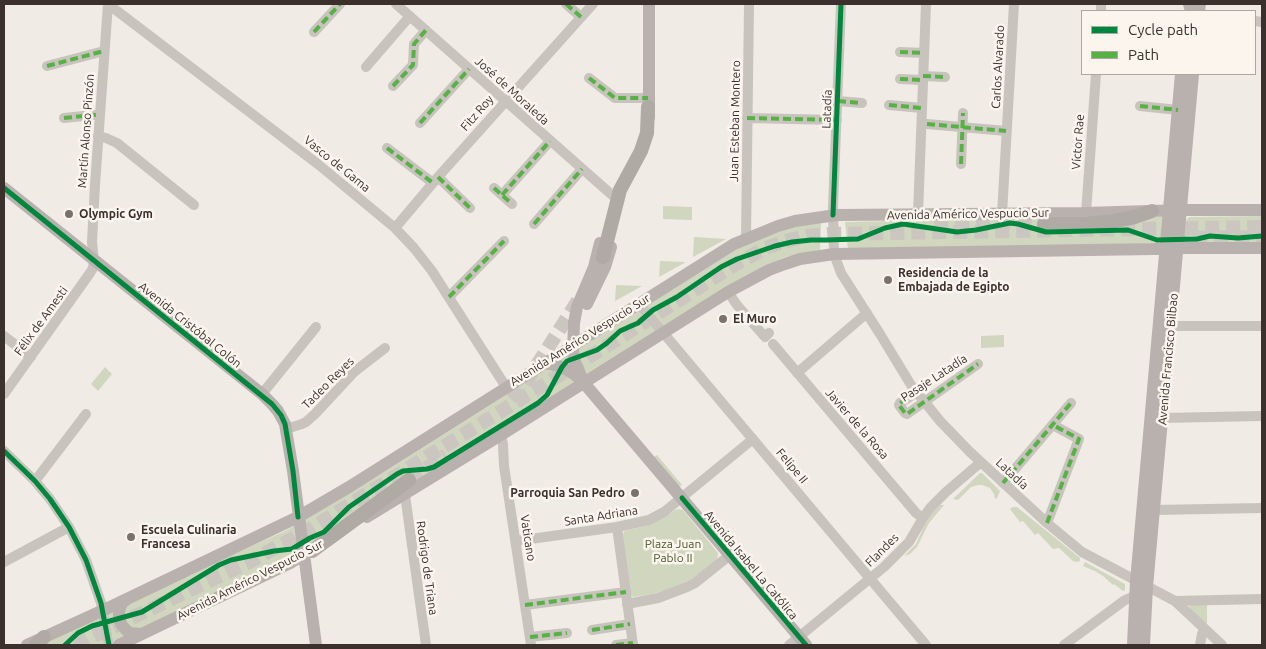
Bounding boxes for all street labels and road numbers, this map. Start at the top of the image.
street label: Carlos Alvarado [989,25,1007,109]
street label: José de Moraleda [472,54,552,128]
street label: Juan Esteban Montero [727,60,743,182]
street label: Martín Alonso Pinzón [75,73,97,189]
street label: Latadía [819,89,835,129]
street label: Fitz Roy [458,92,496,134]
street label: Víctor Rae [1069,114,1087,170]
street label: Vasco de Gama [301,133,373,195]
street label: Avenida Américo Vespucio Sur [887,205,1049,223]
street label: Avenida Cristóbal Colón [136,279,244,371]
street label: Félix de Amesti [11,284,71,358]
street label: Avenida Américo Vespucio Sur [507,291,653,389]
street label: Avenida Francisco Bilbao [1155,292,1181,426]
street label: Pasaje Latadía [898,351,970,405]
street label: Tadeo Reyes [299,354,357,412]
street label: Javier de la Rosa [822,386,892,462]
street label: Felipe II [773,445,811,487]
street label: Latadía [993,455,1031,493]
street label: Santa Adriana [563,503,639,529]
street label: Avenida Isabel La Católica [701,508,801,622]
street label: Vaticano [517,514,539,562]
street label: Rodrigo de Triana [413,520,441,616]
street label: Flandes [862,530,902,570]
street label: Avenida Américo Vespucio Sur [174,537,326,623]

